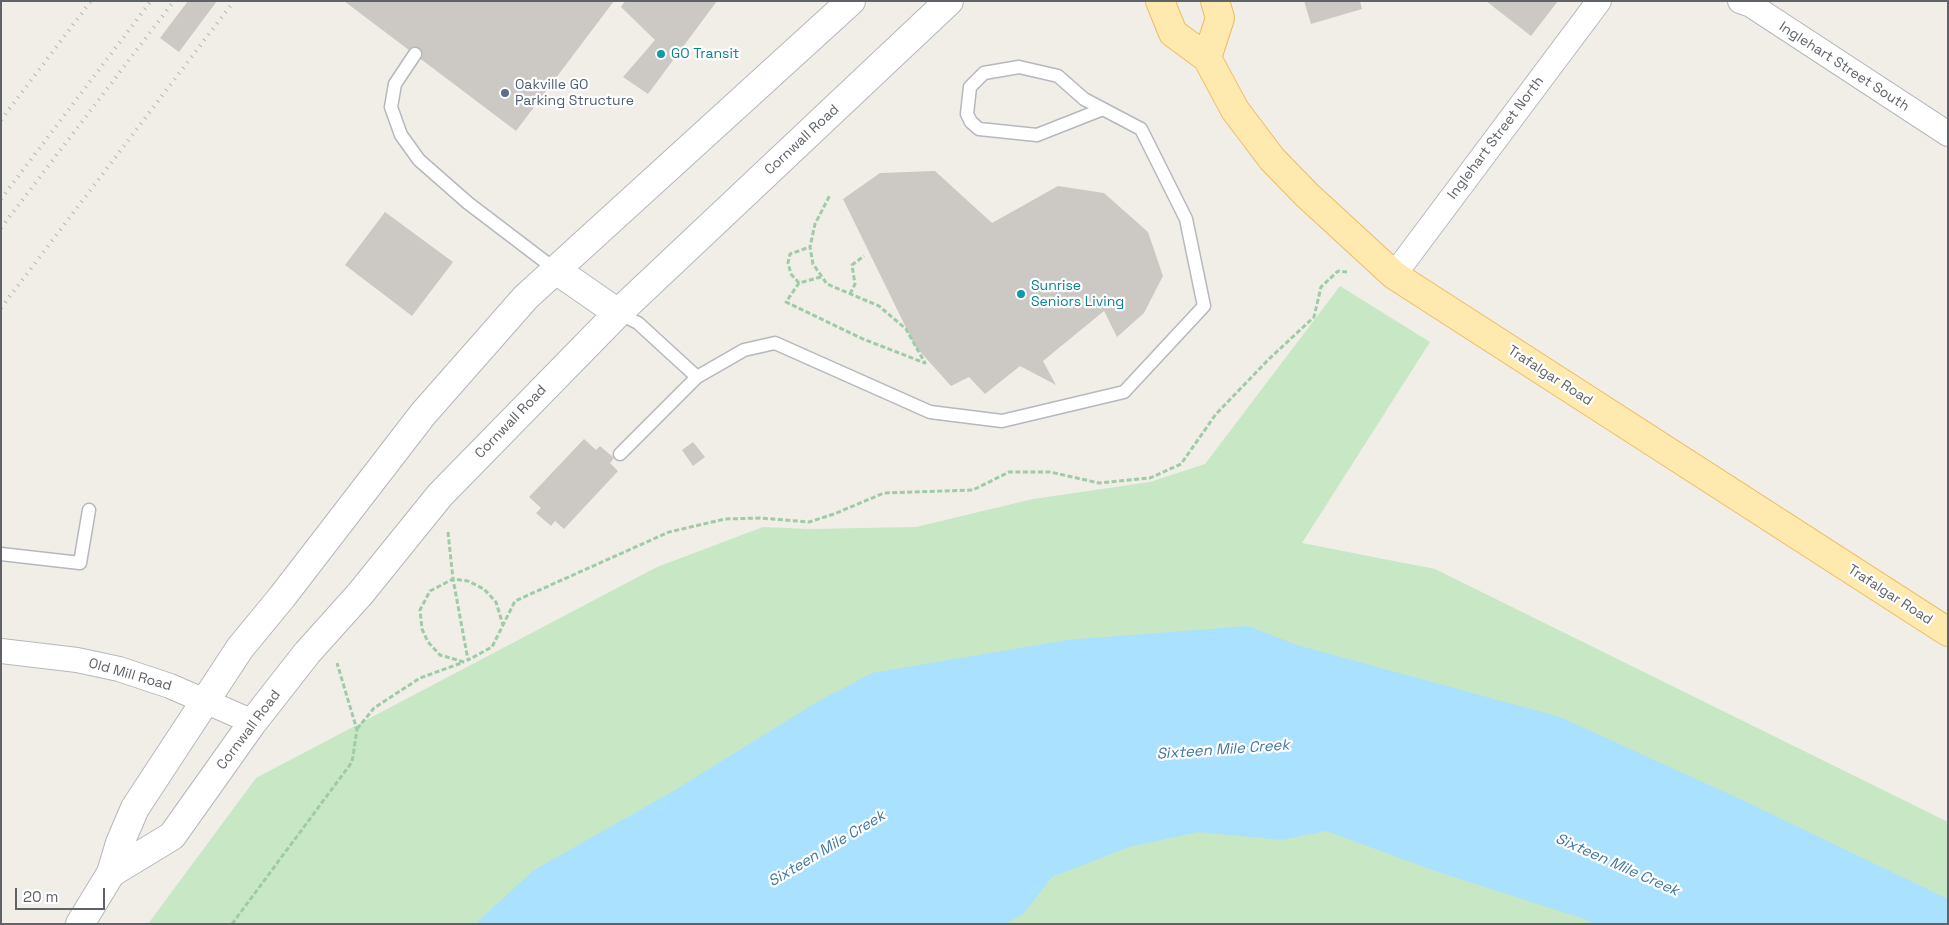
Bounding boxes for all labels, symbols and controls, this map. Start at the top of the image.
street label: Inglehart Street South [1776,19,1912,115]
place label: GO Transit [671,46,739,62]
marker: GO Transit [655,48,667,60]
street label: Inglehart Street North [1444,73,1548,203]
place label: Oakville GO Parking Structure [515,77,634,110]
marker: Oakville GO Parking Structure [499,87,511,99]
street label: Cornwall Road [761,101,843,179]
place label: Sunrise Seniors Living [1031,278,1124,310]
marker: Sunrise Seniors Living [1015,288,1027,300]
street label: Trafalgar Road [1504,342,1596,410]
street label: Cornwall Road [472,382,550,462]
street label: Trafalgar Road [1844,561,1936,629]
street label: Old Mill Road [86,655,174,695]
street label: Cornwall Road [214,687,284,773]
water label: Sixteen Mile Creek [1156,736,1290,764]
water label: Sixteen Mile Creek [765,807,889,891]
water label: Sixteen Mile Creek [1553,830,1681,900]
scale bar [18,878,108,910]
text: 20 m [23,887,58,906]

